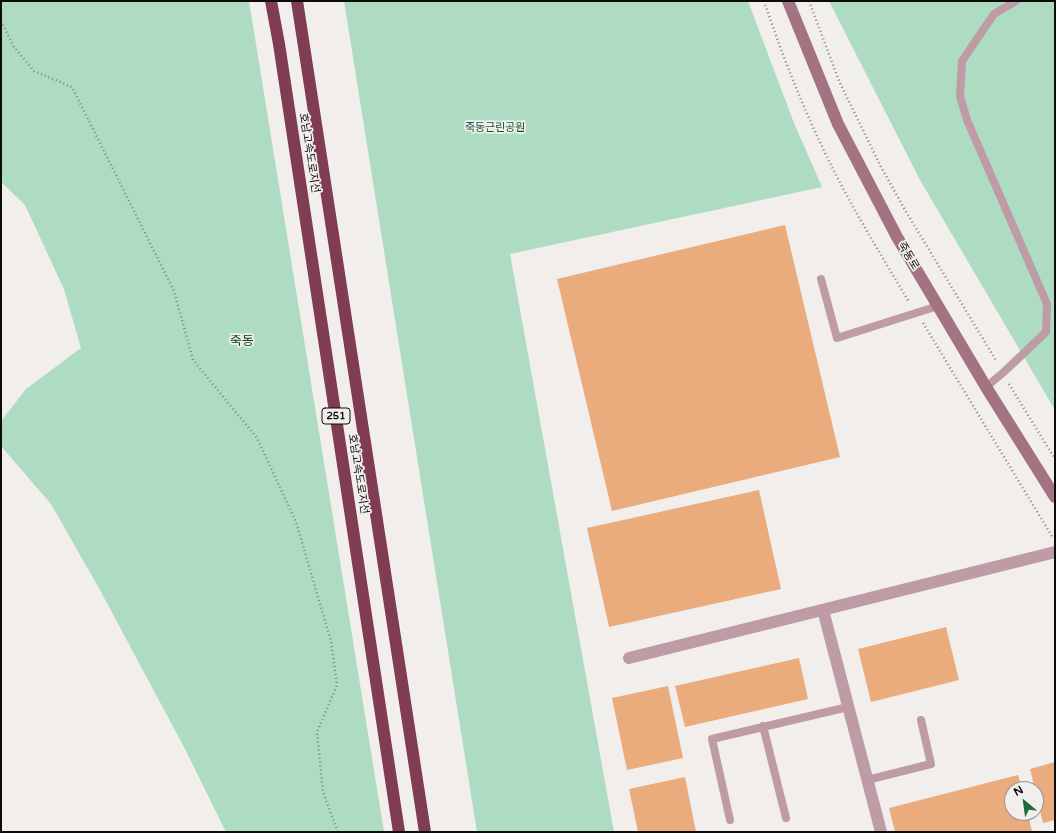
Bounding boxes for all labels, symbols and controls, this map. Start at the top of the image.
street label: 호남고속도로지선 [296,112,322,194]
park label: 죽동근린공원 [465,121,525,135]
street label: 죽동로 [895,240,921,272]
district label: 죽동 [230,334,254,350]
road number: 251 [322,408,350,424]
street label: 호남고속도로지선 [345,433,371,515]
north arrow [1004,781,1044,821]
text: N [1011,783,1025,799]

